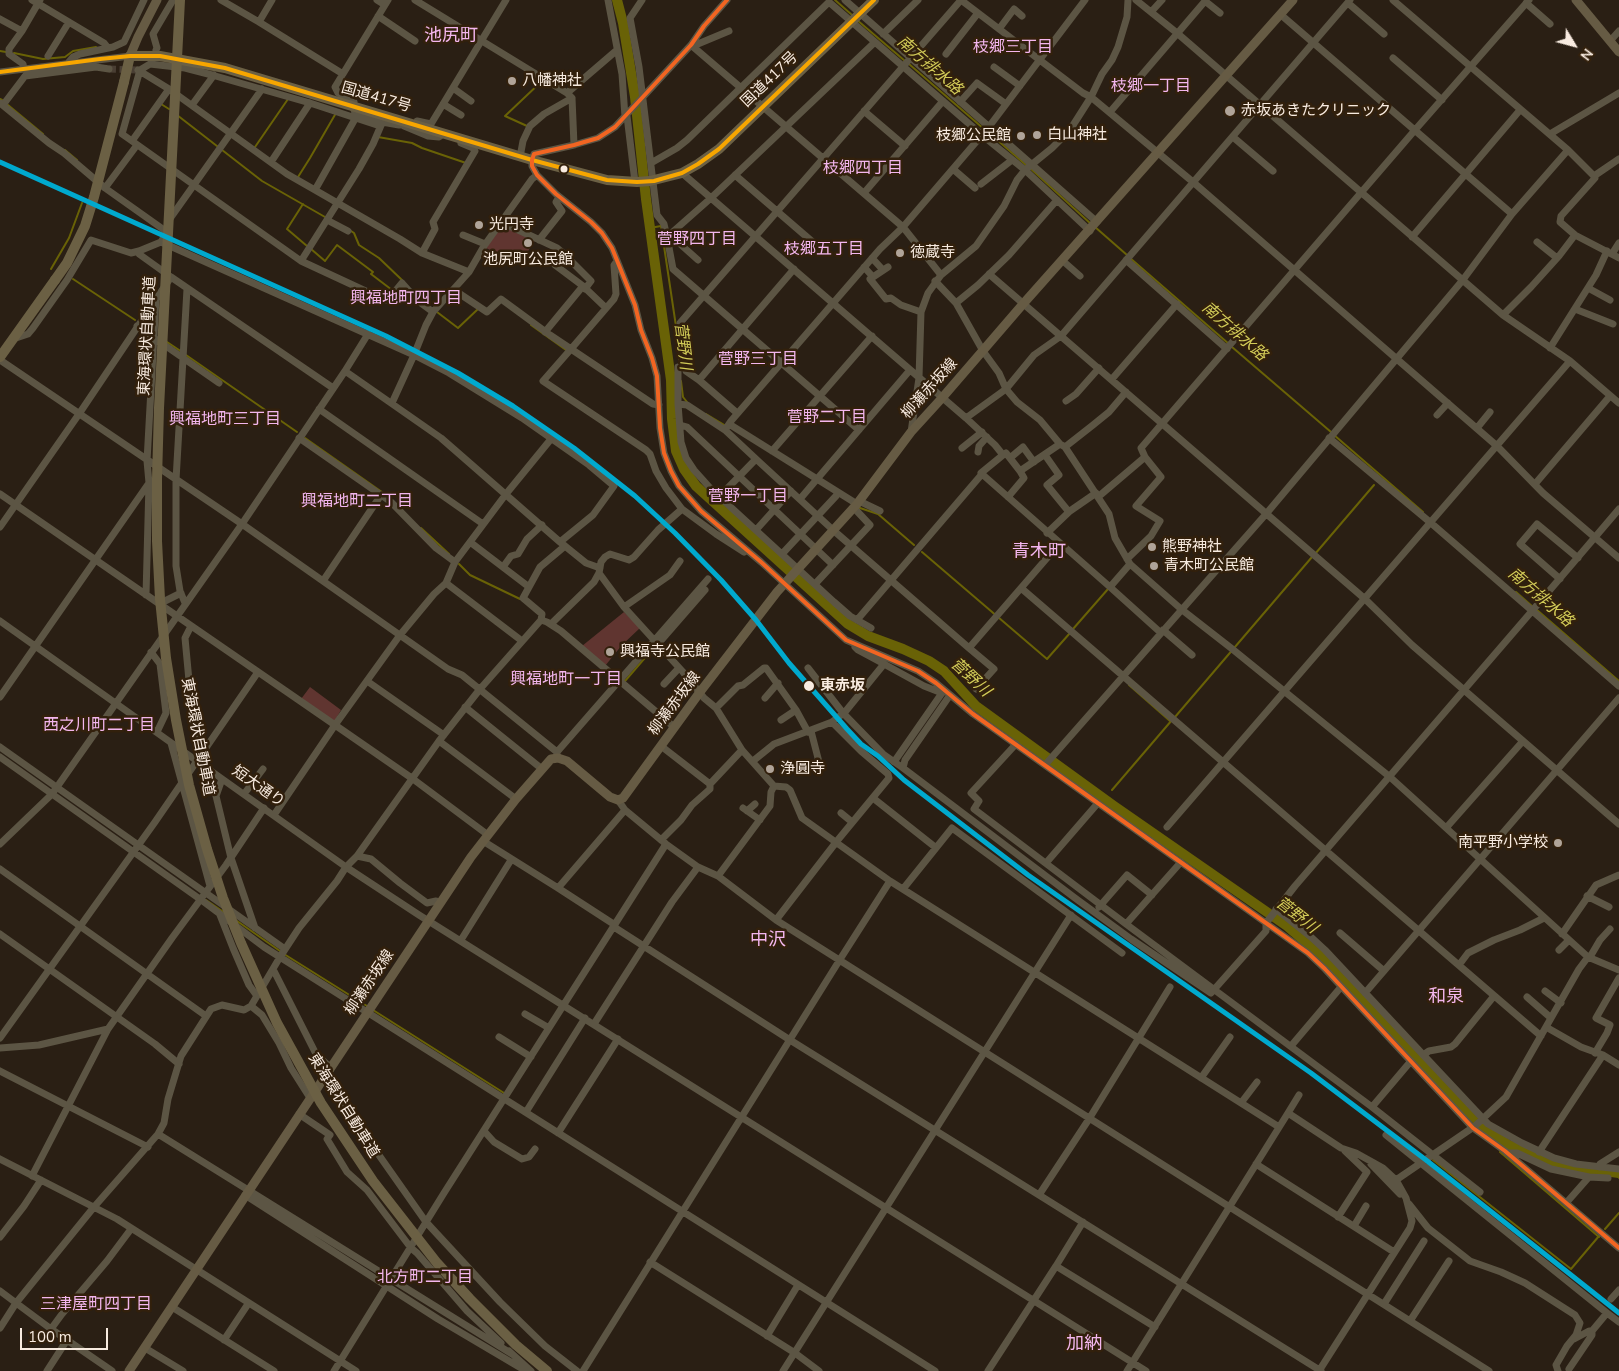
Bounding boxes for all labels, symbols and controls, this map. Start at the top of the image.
north arrow [1549,20,1599,70]
district label: 池尻町 [424,26,478,48]
water label: 南方排水路 [893,33,965,99]
district label: 枝郷三丁目 [973,38,1053,58]
text: N [1576,44,1597,64]
street label: 国道417号 [738,49,802,111]
place label: 八幡神社 [522,72,582,90]
marker: 八幡神社 [506,75,518,87]
district label: 枝郷一丁目 [1111,77,1191,97]
street label: 国道417号 [339,79,413,117]
place label: 赤坂あきたクリニック [1241,102,1391,120]
marker: 赤坂あきたクリニック [1223,104,1237,118]
place label: 白山神社 [1047,126,1107,144]
place label: 枝郷公民館 [936,127,1011,145]
marker: 白山神社 [1031,129,1043,141]
marker: 枝郷公民館 [1015,130,1027,142]
district label: 枝郷四丁目 [823,159,903,179]
unlabelled marker [559,164,569,174]
place label: 光円寺 [489,216,534,234]
marker: 光円寺 [473,219,485,231]
district label: 菅野四丁目 [657,230,737,250]
marker: 池尻町公民館 [522,237,534,249]
district label: 枝郷五丁目 [784,240,864,260]
place label: 徳蔵寺 [910,244,955,262]
marker: 徳蔵寺 [894,247,906,259]
place label: 池尻町公民館 [483,251,573,269]
street label: 東海環状自動車道 [136,276,160,396]
district label: 興福地町四丁目 [350,289,462,309]
water label: 南方排水路 [1198,299,1270,365]
water label: 菅野川 [670,321,694,371]
district label: 菅野三丁目 [718,350,798,370]
street label: 柳瀬赤坂線 [898,355,962,423]
district label: 菅野二丁目 [787,408,867,428]
district label: 興福地町三丁目 [169,410,281,430]
district label: 菅野一丁目 [708,487,788,507]
district label: 興福地町二丁目 [301,492,413,512]
place label: 熊野神社 [1162,538,1222,556]
marker: 熊野神社 [1146,541,1158,553]
district label: 青木町 [1012,542,1066,564]
place label: 青木町公民館 [1164,557,1254,575]
marker: 青木町公民館 [1148,560,1160,572]
water label: 南方排水路 [1504,565,1576,631]
place label: 興福寺公民館 [620,643,710,661]
marker: 興福寺公民館 [604,646,616,658]
water label: 菅野川 [946,655,994,701]
street label: 柳瀬赤坂線 [645,669,705,739]
district label: 興福地町一丁目 [510,670,622,690]
street label: 東海環状自動車道 [177,676,217,798]
place label: 東赤坂 [820,677,865,695]
marker: 東赤坂 [802,679,816,693]
district label: 西之川町二丁目 [43,716,155,736]
place label: 浄圓寺 [780,760,825,778]
street label: 短大通り [228,762,288,812]
marker: 浄圓寺 [764,763,776,775]
place label: 南平野小学校 [1458,834,1548,852]
marker: 南平野小学校 [1552,837,1564,849]
water label: 菅野川 [1271,894,1321,938]
district label: 中沢 [750,930,786,952]
street label: 柳瀬赤坂線 [342,947,398,1019]
district label: 和泉 [1428,987,1464,1009]
street label: 東海環状自動車道 [304,1050,382,1162]
district label: 北方町二丁目 [377,1268,473,1288]
district label: 三津屋町四丁目 [40,1295,152,1315]
scale bar [22,1318,110,1350]
text: 100 m [28,1327,72,1347]
district label: 加納 [1066,1334,1102,1356]

